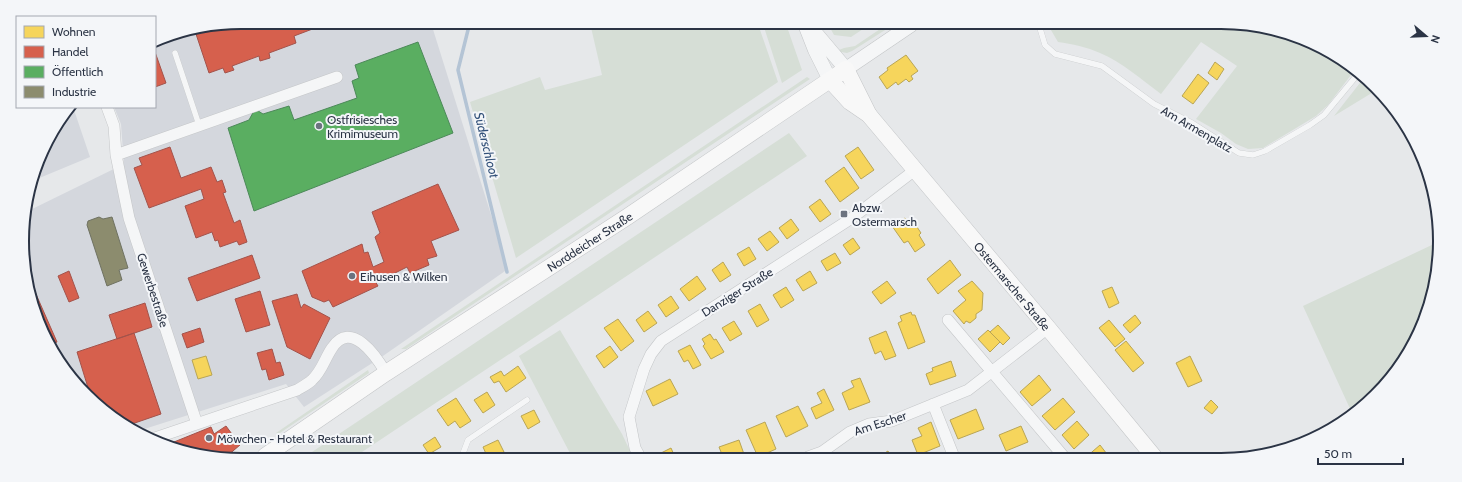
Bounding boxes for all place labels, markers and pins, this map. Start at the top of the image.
place label: Ostfrisiesches Krimimuseum [327,112,398,141]
marker: Ostfrisiesches Krimimuseum [314,121,324,131]
place label: Abzw. Ostermarsch [852,200,917,229]
marker: Abzw. Ostermarsch [839,209,849,219]
place label: Eihusen & Wilken [360,269,448,284]
marker: Eihusen & Wilken [347,271,357,281]
place label: Möwchen - Hotel & Restaurant [217,431,372,446]
marker: Möwchen - Hotel & Restaurant [204,433,214,443]

